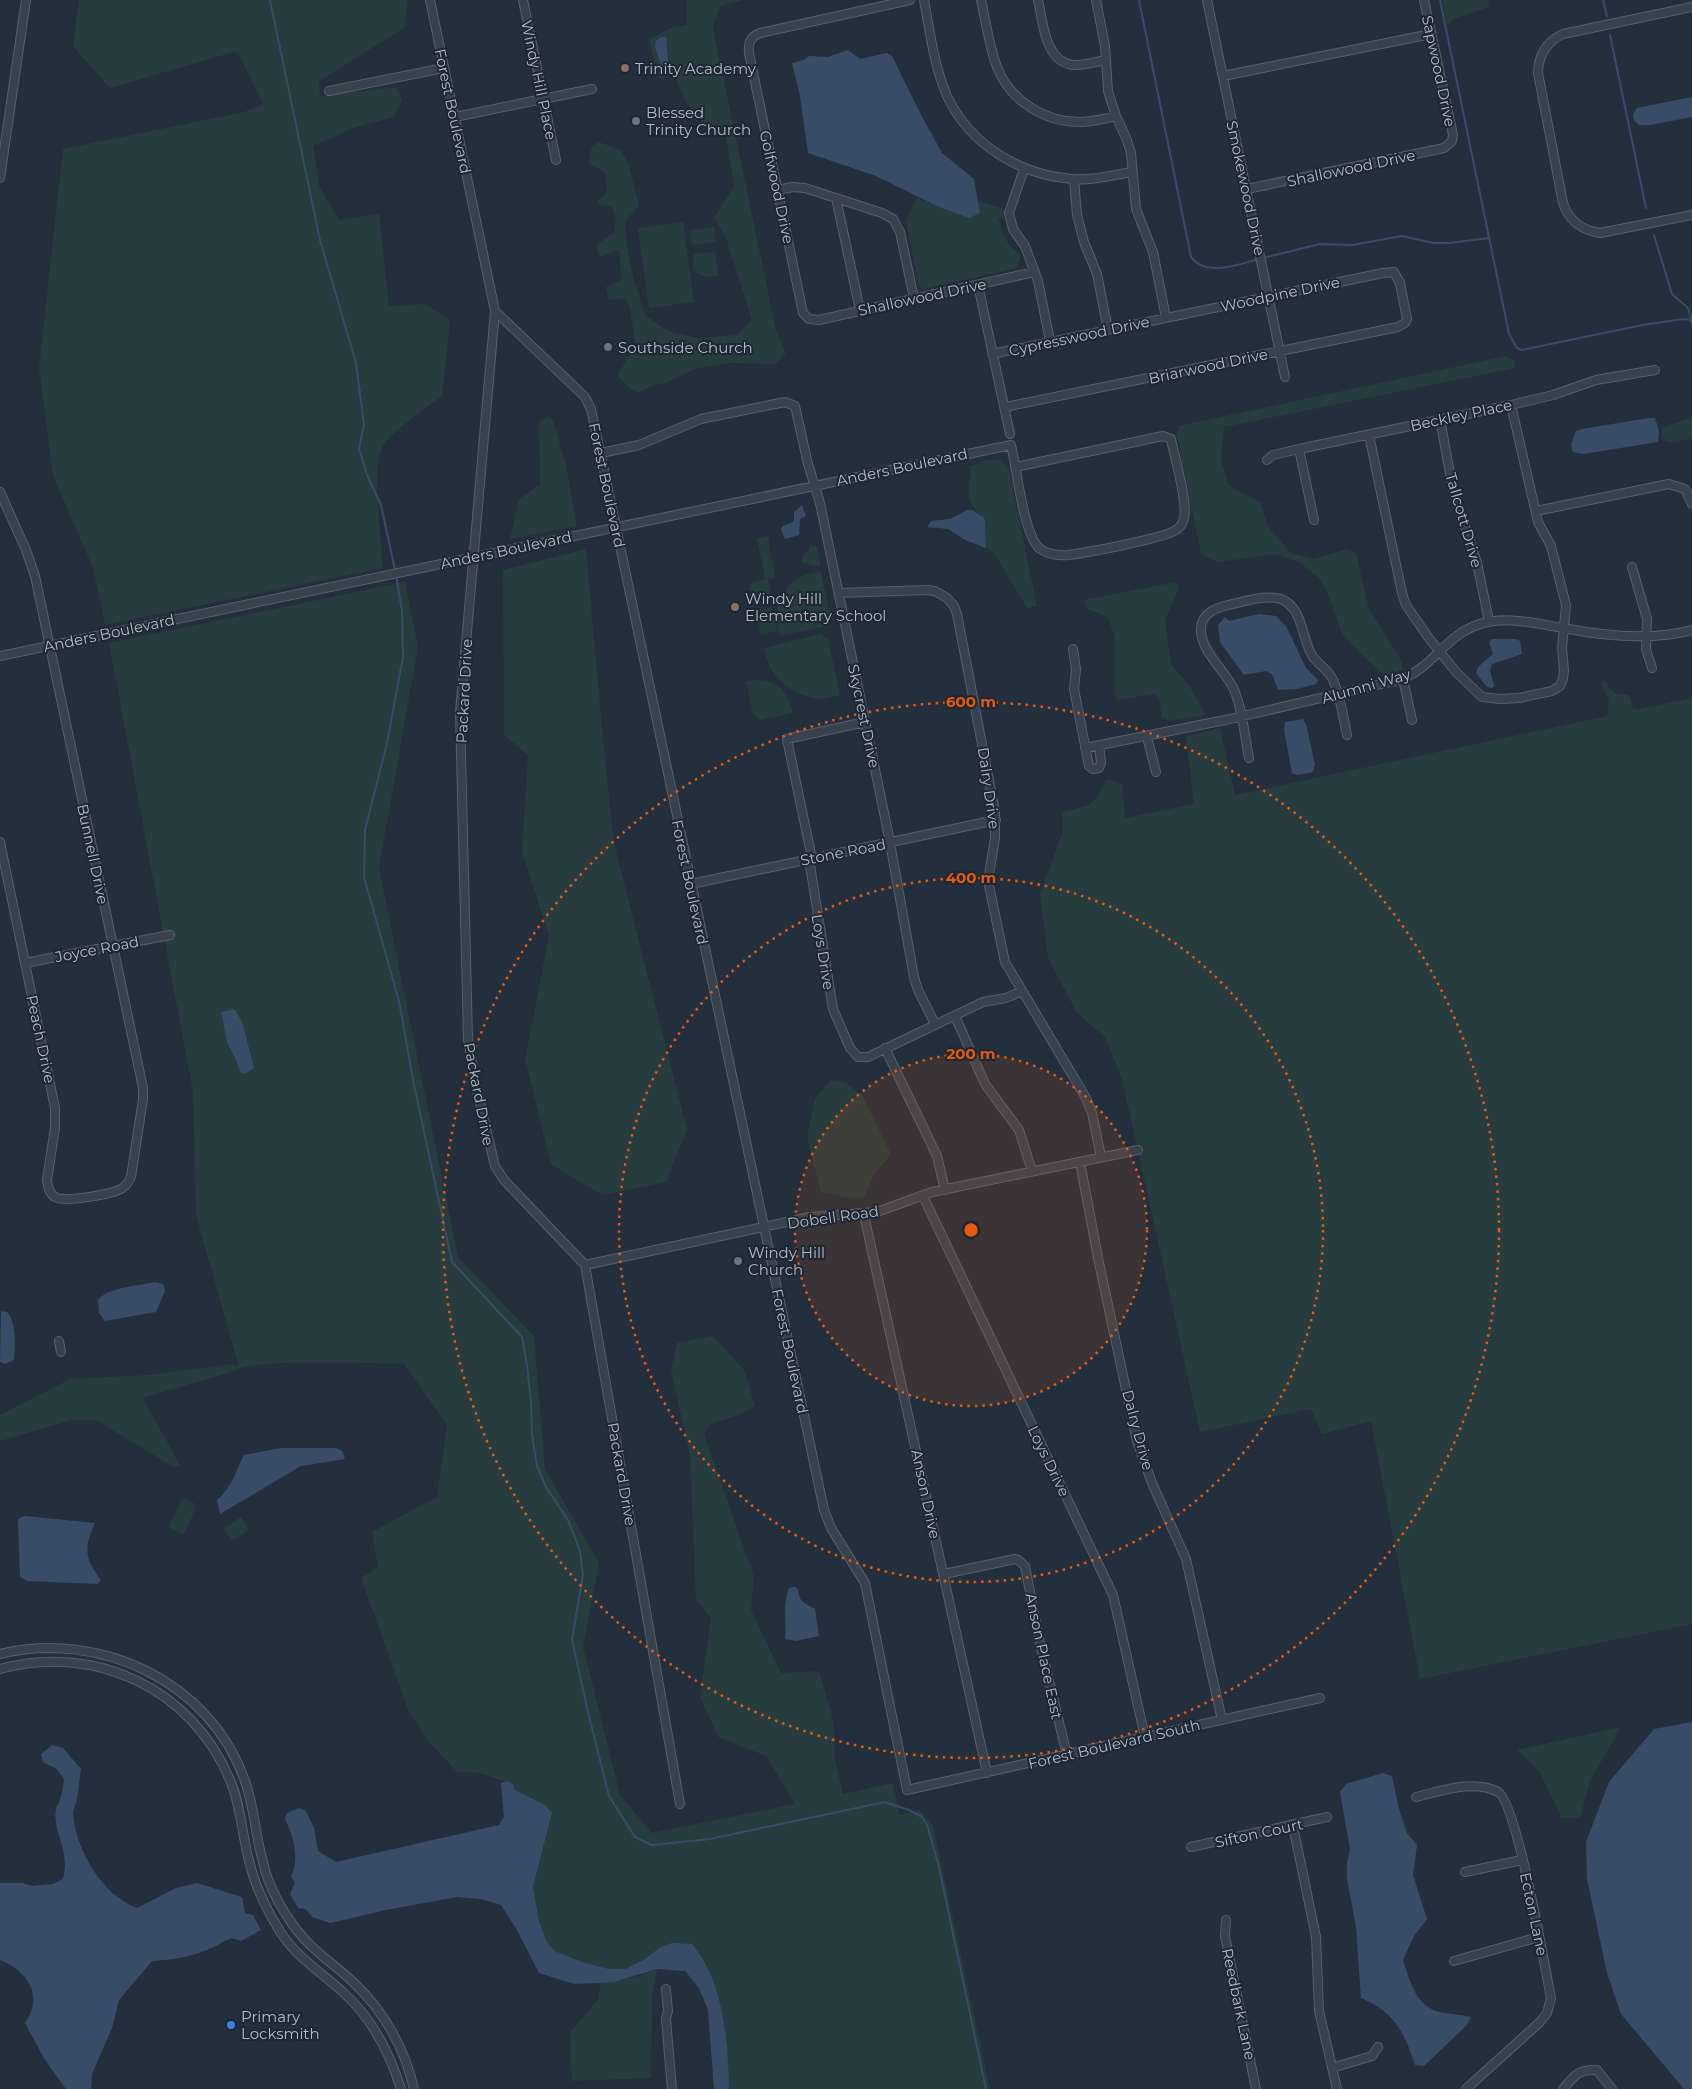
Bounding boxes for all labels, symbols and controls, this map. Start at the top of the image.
street label: Sapwood Drive [1418,14,1460,128]
street label: Windy Hill Place [517,18,561,142]
street label: Forest Boulevard [430,47,476,175]
place label: Trinity Academy [635,59,757,78]
marker: Trinity Academy [619,62,631,74]
place label: Blessed Trinity Church [646,103,751,139]
marker: Blessed Trinity Church [630,115,642,127]
street label: Smokewood Drive [1222,119,1270,257]
street label: Golfwood Drive [756,129,798,245]
street label: Shallowood Drive [1285,145,1417,191]
street label: Woodpine Drive [1219,272,1341,316]
street label: Shallowood Drive [856,274,988,320]
street label: Cypresswood Drive [1007,312,1151,360]
place label: Southside Church [618,338,753,357]
marker: Southside Church [602,341,614,353]
street label: Briarwood Drive [1147,344,1269,388]
street label: Beckley Place [1408,395,1514,435]
street label: Forest Boulevard [584,421,630,549]
street label: Anders Boulevard [835,444,969,490]
street label: Tallcott Drive [1441,470,1487,570]
street label: Anders Boulevard [439,527,573,573]
place label: Windy Hill Elementary School [745,589,886,625]
marker: Windy Hill Elementary School [729,601,741,613]
street label: Anders Boulevard [42,610,176,656]
street label: Packard Drive [452,638,476,744]
street label: Skycrest Drive [844,662,884,770]
street label: Alumni Way [1319,664,1413,708]
text: 600 m [946,692,996,711]
street label: Dalry Drive [974,746,1004,830]
street label: Bunnell Drive [73,802,113,906]
street label: Forest Boulevard [667,818,713,946]
street label: Stone Road [799,834,887,870]
text: 400 m [946,868,996,887]
street label: Loys Drive [808,913,838,991]
street label: Joyce Road [52,932,141,967]
street label: Peach Drive [22,993,60,1085]
street label: Packard Drive [460,1041,498,1147]
text: 200 m [946,1044,996,1063]
street label: Dobell Road [786,1201,880,1233]
centre of rings [962,1221,980,1239]
place label: Windy Hill Church [748,1243,825,1279]
marker: Windy Hill Church [732,1255,744,1267]
street label: Forest Boulevard [767,1287,813,1415]
street label: Dalry Drive [1118,1388,1158,1472]
street label: Packard Drive [604,1421,640,1527]
street label: Loys Drive [1024,1422,1074,1500]
street label: Anson Drive [907,1448,945,1540]
street label: Anson Place East [1021,1591,1067,1721]
street label: Forest Boulevard South [1026,1715,1202,1773]
street label: Sifton Court [1213,1814,1305,1852]
street label: Ecton Lane [1516,1871,1552,1957]
street label: Reedbark Lane [1218,1946,1260,2062]
place label: Primary Locksmith [241,2007,320,2043]
marker: Primary Locksmith [225,2019,237,2031]

